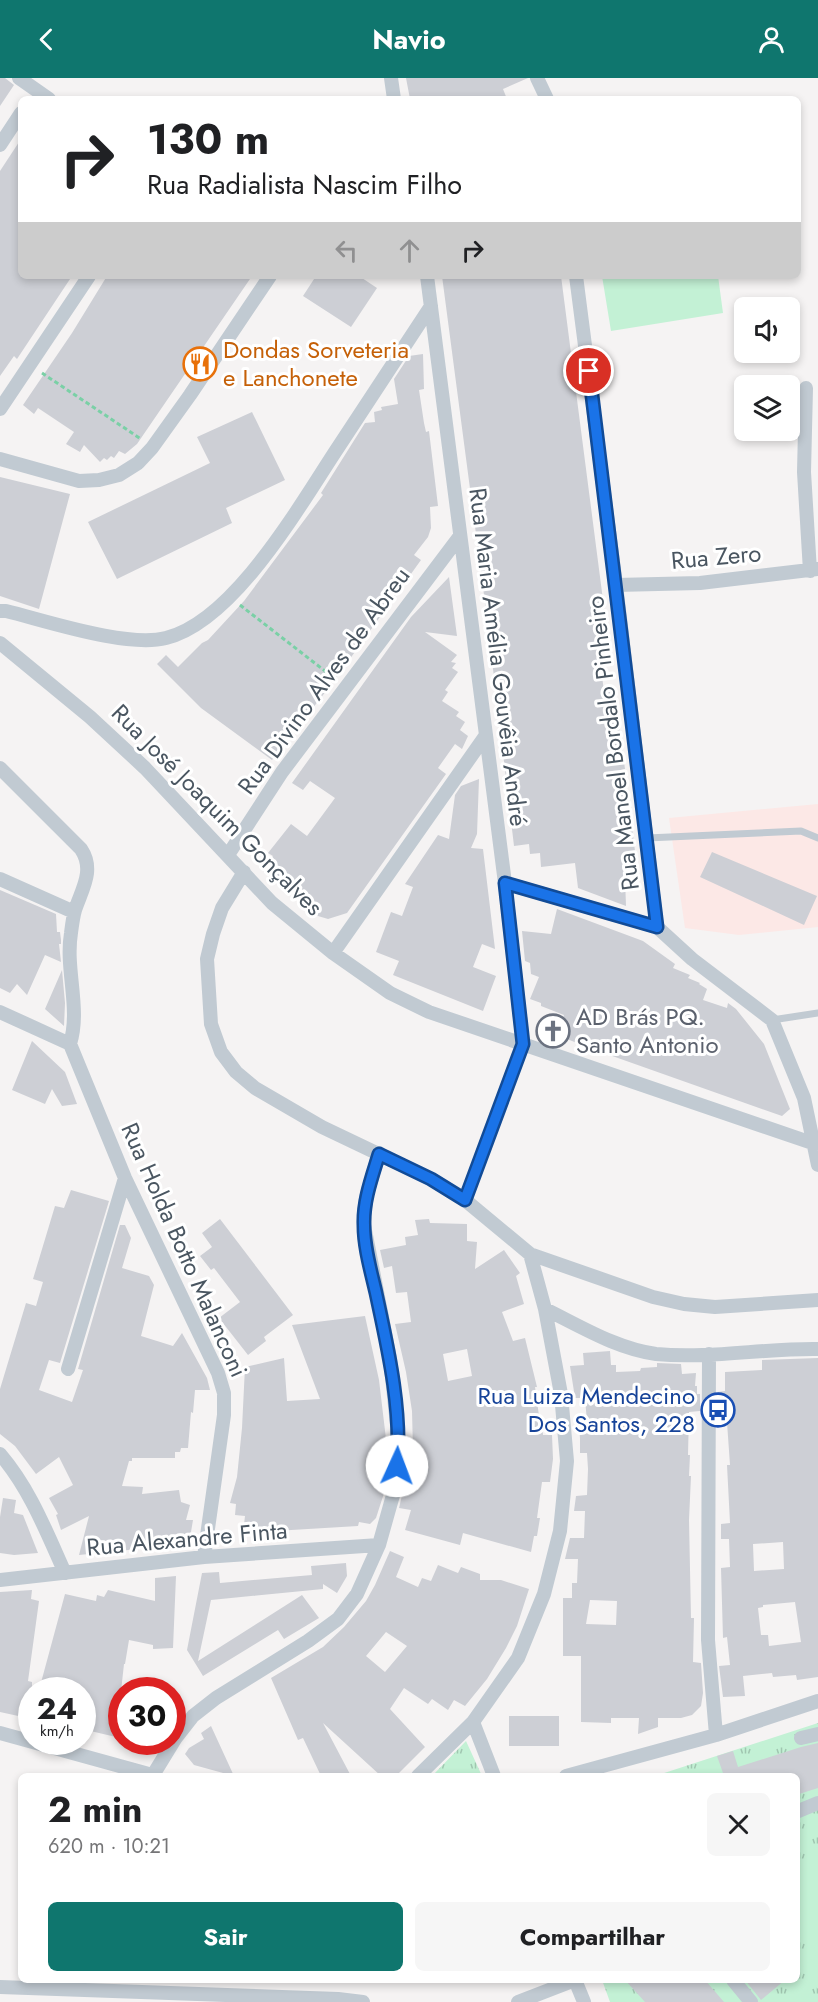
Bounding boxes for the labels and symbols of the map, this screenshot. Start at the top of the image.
place label: Dondas Sorveteria e Lanchonete [223,332,409,395]
pin [563,345,614,396]
restaurant icon: Dondas Sorveteria e Lanchonete [182,346,218,382]
street label: Rua Maria Amélia Gouvêia André [460,486,537,828]
street label: Rua Zero [669,535,763,578]
street label: Rua Divino Alves de Abreu [229,560,418,802]
street label: Rua Manoel Bordalo Pinheiro [577,594,648,892]
street label: Rua José Joaquim Gonçalves [104,696,331,923]
place label: AD Brás PQ. Santo Antonio [576,999,719,1062]
church icon: AD Brás PQ. Santo Antonio [535,1013,571,1049]
street label: Rua Holda Botto Malanconi [112,1117,256,1383]
place label: Rua Luiza Mendecino Dos Santos, 228 [477,1378,695,1441]
bus stop icon: Rua Luiza Mendecino Dos Santos, 228 [700,1392,736,1428]
position arrow [365,1434,429,1498]
street label: Rua Alexandre Finta [85,1512,289,1565]
speed limit sign: 30 [108,1677,186,1755]

